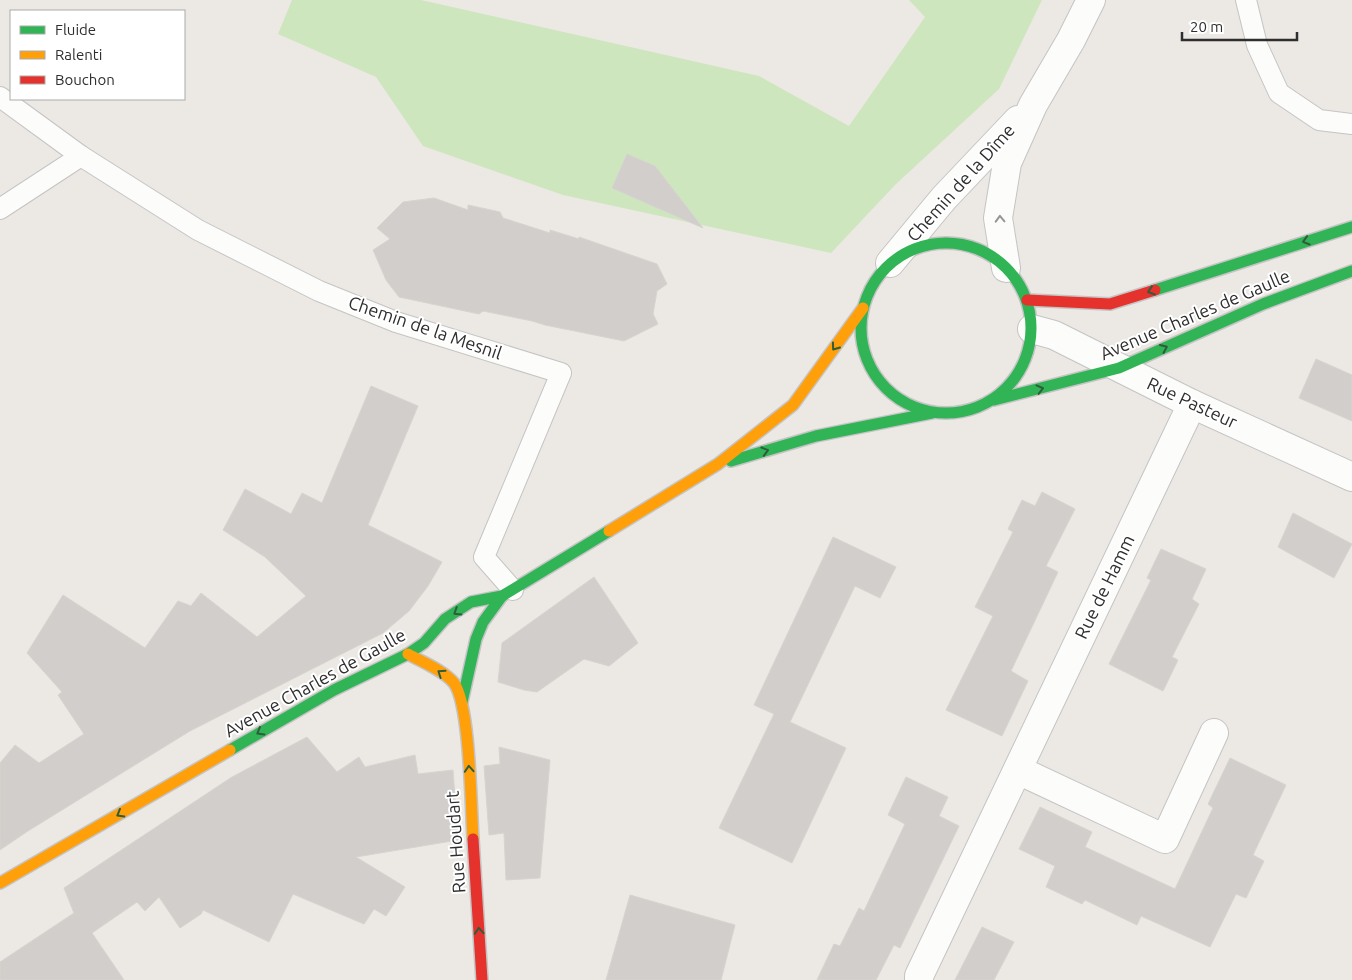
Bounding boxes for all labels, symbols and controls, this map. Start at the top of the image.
legend [10,10,185,100]
scale bar [1182,10,1297,42]
text: 20 m [1190,18,1223,35]
text: Fluide [55,21,96,38]
text: Ralenti [55,46,102,63]
text: Bouchon [55,71,115,88]
street label: Chemin de la Dîme [902,120,1018,245]
one-way arrow [994,215,1005,223]
one-way arrow [1302,236,1310,246]
street label: Avenue Charles de Gaulle [1097,265,1292,363]
one-way arrow [1147,285,1155,295]
street label: Chemin de la Mesnil [346,291,505,363]
one-way arrow [832,341,840,350]
one-way arrow [1159,344,1168,355]
street label: Rue Pasteur [1144,372,1241,432]
one-way arrow [1035,384,1043,394]
one-way arrow [760,446,769,457]
street label: Rue de Hamm [1070,531,1138,642]
one-way arrow [453,605,462,615]
street label: Avenue Charles de Gaulle [220,624,409,740]
one-way arrow [437,670,447,679]
one-way arrow [257,726,266,736]
one-way arrow [463,765,474,773]
street label: Rue Houdart [441,790,469,894]
one-way arrow [116,807,125,817]
one-way arrow [474,927,485,935]

